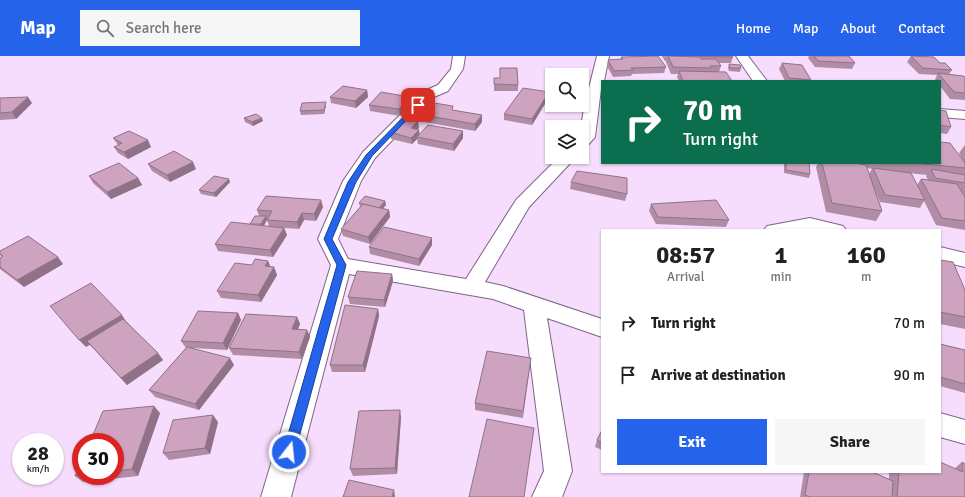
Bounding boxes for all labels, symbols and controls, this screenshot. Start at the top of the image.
search box [80,10,360,46]
text: Map [20,16,56,40]
icon: search [94,17,116,39]
text: Search here [126,19,201,37]
text: Home [736,20,771,37]
text: Map [793,20,818,37]
text: About [840,20,876,37]
text: Contact [898,20,945,37]
map controls [545,68,589,164]
button: search [545,68,589,112]
pin [401,88,435,122]
icon: arrive [407,94,429,116]
text: 70 m [683,94,742,128]
icon: right [617,96,669,148]
button: layers [545,120,589,164]
text: Turn right [683,128,758,150]
text: 08:57 [656,240,715,270]
text: 1 [775,240,787,270]
text: 160 [847,240,886,270]
text: Arrival [667,269,704,285]
text: min [771,269,792,285]
text: m [861,269,871,285]
icon: right [617,312,639,334]
text: Turn right [651,314,716,332]
text: 70 m [894,314,925,332]
icon: arrive [617,364,639,386]
text: Arrive at destination [651,366,786,384]
text: 90 m [894,366,925,384]
button: Exit [617,419,767,465]
button: Share [775,419,925,465]
position arrow [268,431,310,473]
speed limit sign: 30 [72,433,124,485]
text: 28 [27,441,49,466]
text: km/h [27,463,49,475]

